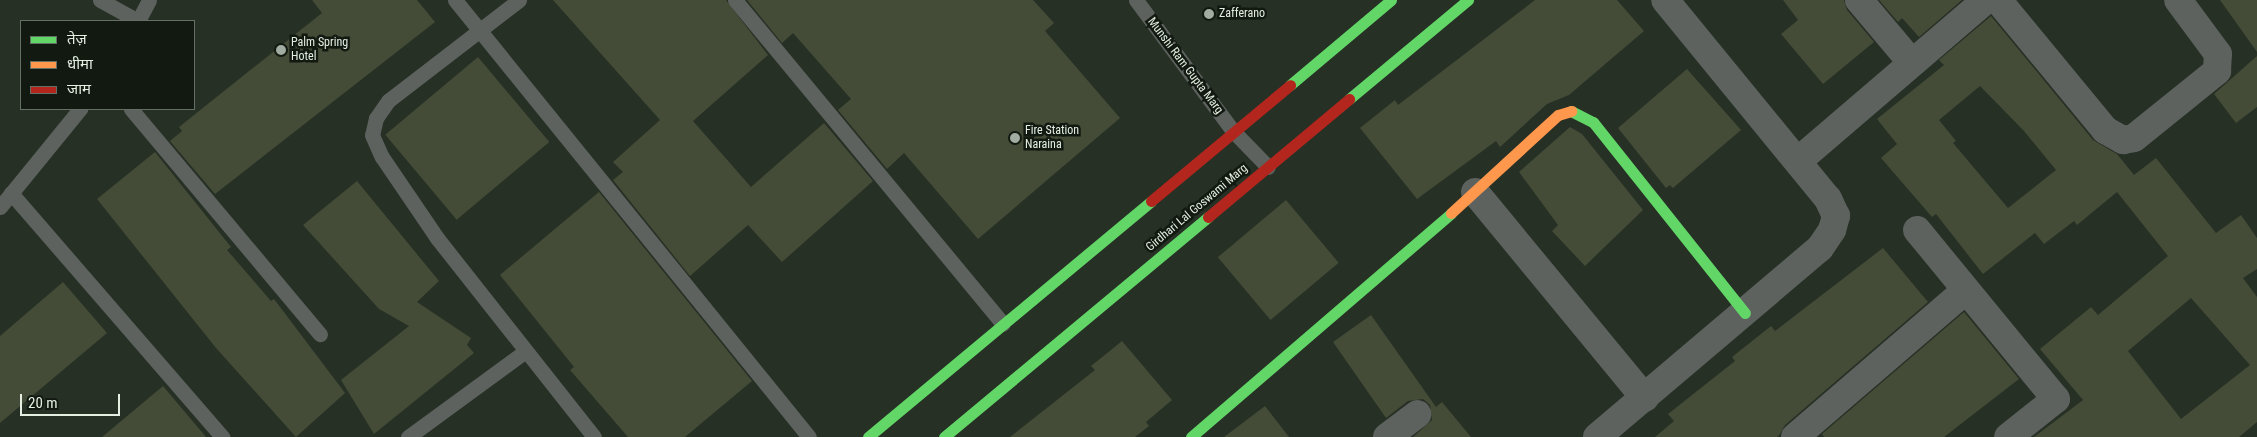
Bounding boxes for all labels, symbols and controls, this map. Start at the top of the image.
place label: Zafferano [1219,7,1265,21]
marker: Zafferano [1203,8,1215,20]
street label: Munshi Ram Gupta Marg [1144,15,1226,117]
legend [20,20,195,110]
text: तेज़ [67,30,87,48]
place label: Palm Spring Hotel [291,36,348,64]
marker: Palm Spring Hotel [275,44,287,56]
text: धीमा [67,55,93,73]
text: जाम [67,80,91,98]
place label: Fire Station Naraina [1025,124,1079,152]
marker: Fire Station Naraina [1009,132,1021,144]
street label: Girdhari Lal Goswami Marg [1143,161,1251,255]
scale bar [22,384,122,416]
text: 20 m [28,394,58,412]

